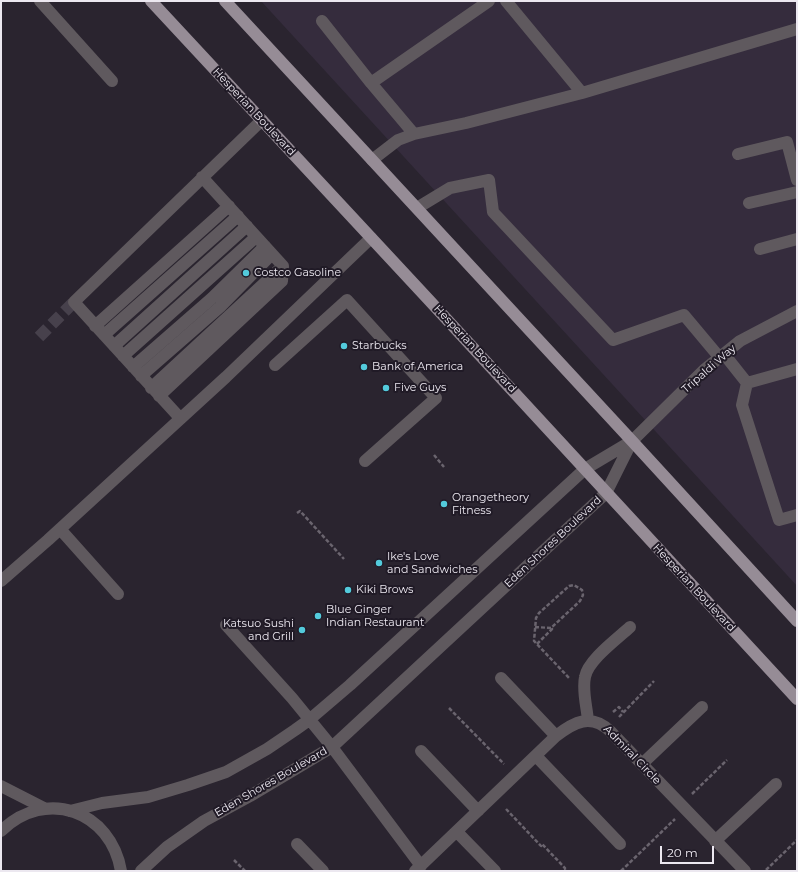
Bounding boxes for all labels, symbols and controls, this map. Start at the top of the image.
street label: Hesperian Boulevard [210,65,298,159]
place label: Costco Gasoline [254,266,341,280]
marker: Costco Gasoline [241,268,251,278]
street label: Hesperian Boulevard [431,302,519,396]
place label: Starbucks [352,339,407,353]
marker: Starbucks [339,341,349,351]
street label: Tripaldi Way [679,342,739,396]
place label: Bank of America [372,360,463,374]
marker: Bank of America [359,362,369,372]
place label: Five Guys [394,381,446,395]
marker: Five Guys [381,383,391,393]
place label: Orangetheory Fitness [452,491,529,517]
street label: Eden Shores Boulevard [502,494,604,590]
marker: Orangetheory Fitness [439,499,449,509]
street label: Hesperian Boulevard [650,541,738,635]
place label: Ike's Love and Sandwiches [387,550,478,576]
marker: Ike's Love and Sandwiches [374,558,384,568]
place label: Kiki Brows [356,583,413,597]
marker: Kiki Brows [343,585,353,595]
place label: Blue Ginger Indian Restaurant [326,603,424,629]
marker: Blue Ginger Indian Restaurant [313,611,323,621]
place label: Katsuo Sushi and Grill [223,617,294,643]
marker: Katsuo Sushi and Grill [297,625,307,635]
street label: Admiral Circle [601,723,663,787]
street label: Eden Shores Boulevard [212,744,330,820]
scale bar [662,838,716,864]
text: 20 m [667,845,698,860]

